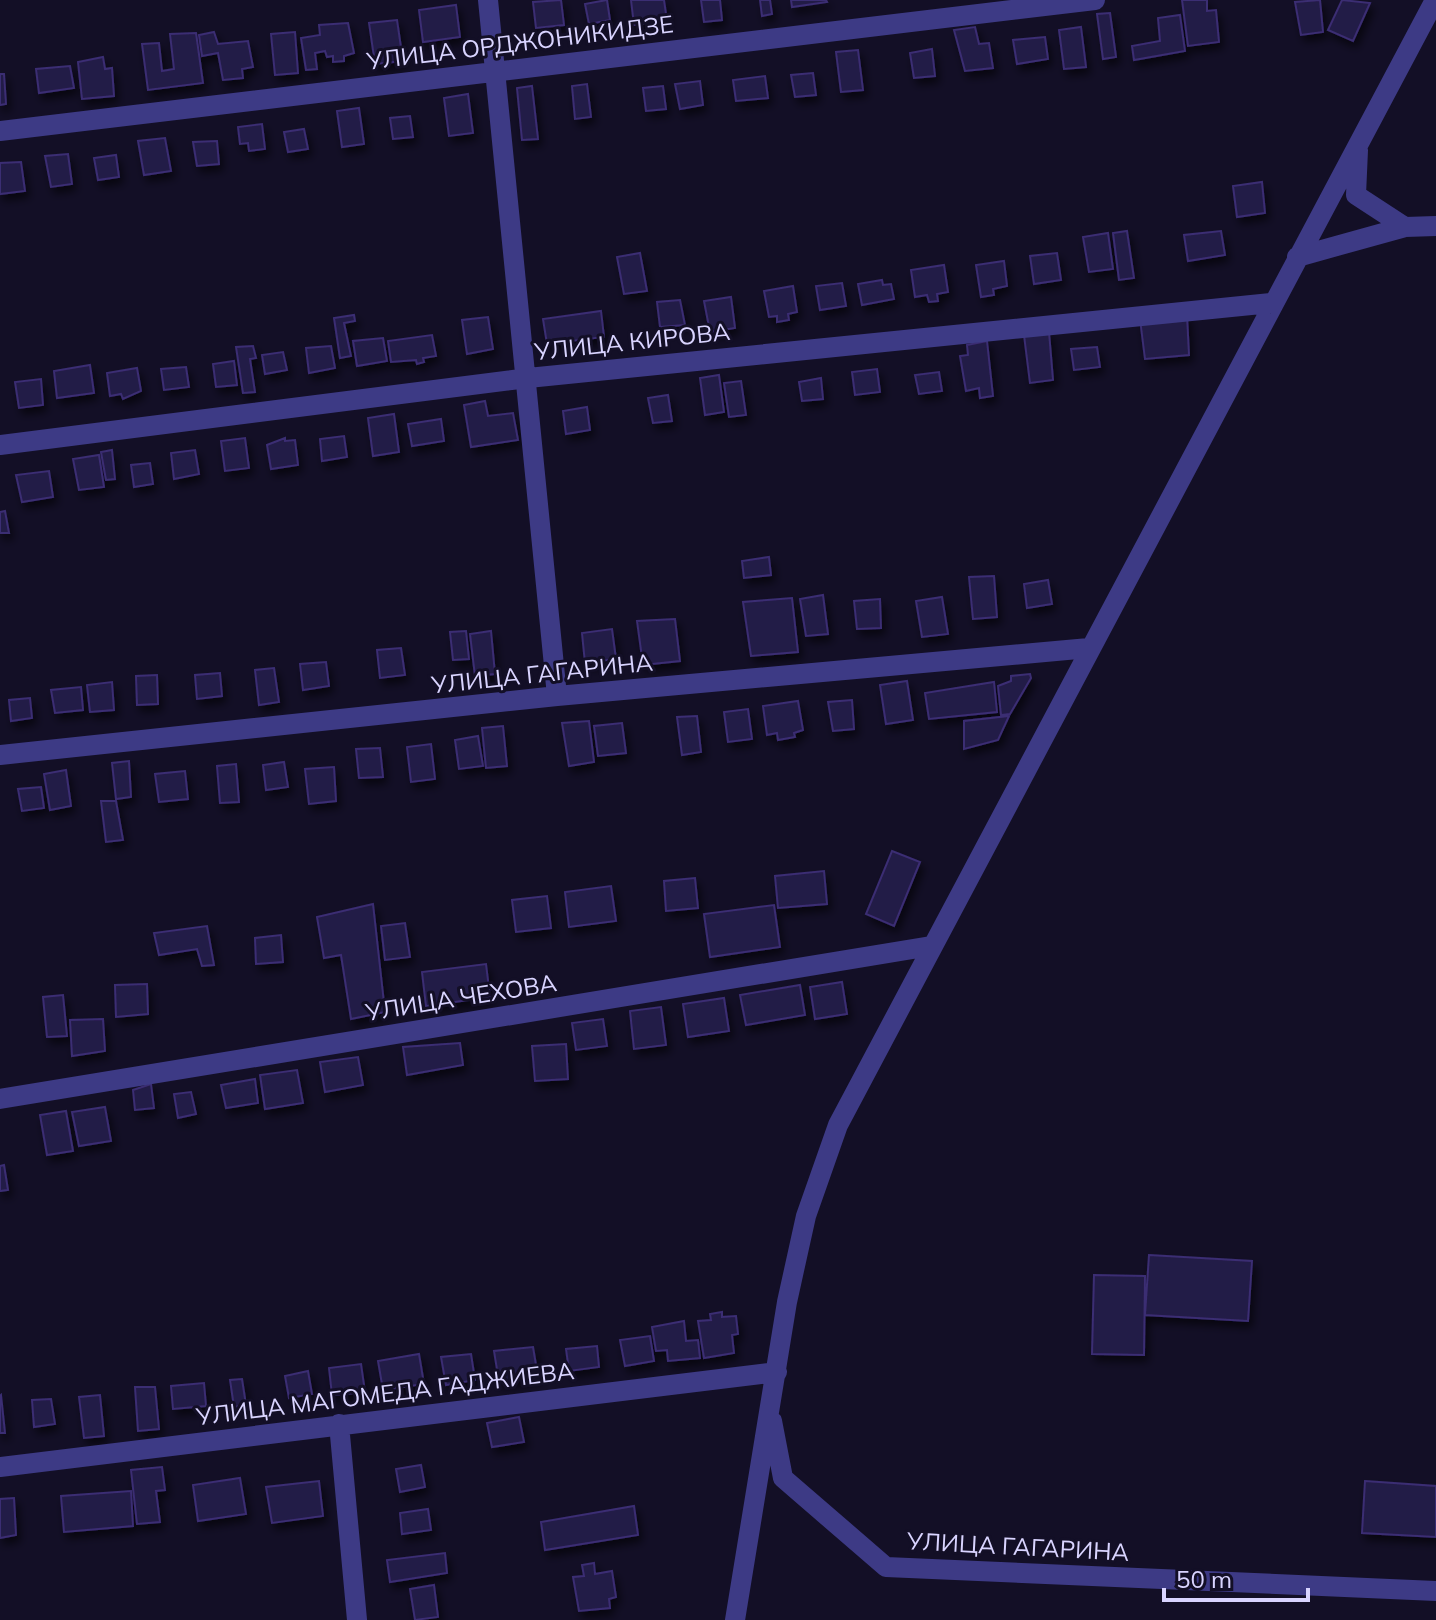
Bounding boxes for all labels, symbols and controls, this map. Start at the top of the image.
street label: УЛИЦА ОРДЖОНИКИДЗЕ [364,8,675,76]
street label: УЛИЦА КИРОВА [532,316,732,366]
street label: УЛИЦА ГАГАРИНА [429,646,655,700]
street label: УЛИЦА ЧЕХОВА [362,967,559,1027]
street label: УЛИЦА МАГОМЕДА ГАДЖИЕВА [193,1355,576,1431]
street label: УЛИЦА ГАГАРИНА [905,1525,1130,1567]
scale bar [1164,1552,1308,1602]
text: 50 m [1176,1564,1232,1594]

